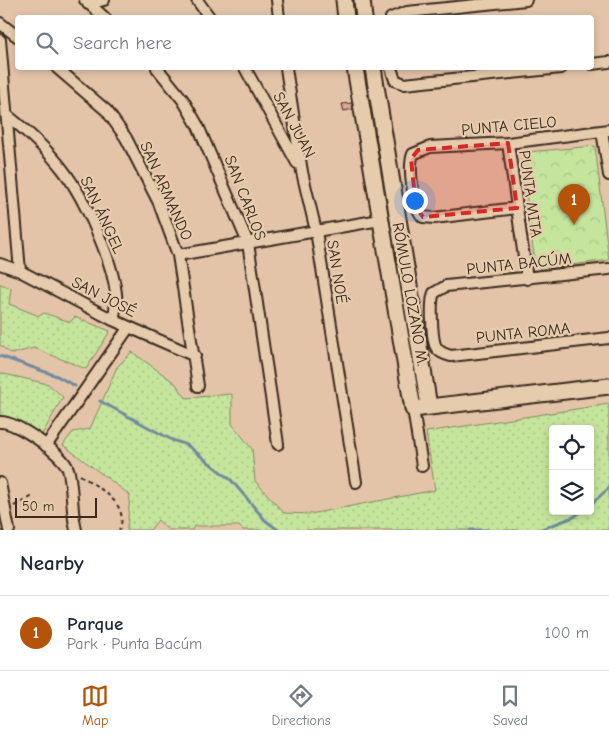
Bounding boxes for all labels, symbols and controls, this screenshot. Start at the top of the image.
search box [15,15,594,70]
icon: search [33,29,61,57]
text: Search here [73,32,172,54]
street label: SAN JUAN [269,89,319,161]
street label: PUNTA CIELO [461,113,557,139]
street label: SAN ARMANDO [136,139,196,243]
street label: PUNTA MITA [515,149,545,239]
street label: SAN CARLOS [221,153,269,243]
street label: SAN ÁNGEL [76,173,129,256]
pin: 1 [558,184,590,225]
your location [402,188,428,214]
street label: RÓMULO LOZANO M. [389,221,432,367]
street label: SAN NOÉ [323,239,352,306]
street label: PUNTA BACÚM [465,249,572,278]
street label: SAN JOSÉ [69,272,140,321]
street label: PUNTA ROMA [475,319,571,347]
map controls [549,425,594,515]
button: locate [549,425,594,470]
button: layers [549,470,594,515]
scale bar [15,495,98,518]
text: 50 m [22,498,54,515]
text: Nearby [20,551,84,575]
text: Parque [67,613,123,635]
text: 1 [33,624,39,642]
text: 100 m [545,624,589,642]
text: Park · Punta Bacúm [67,635,202,653]
tab: Map [81,682,109,729]
tab: Directions [271,682,331,729]
tab: Saved [493,682,528,729]

